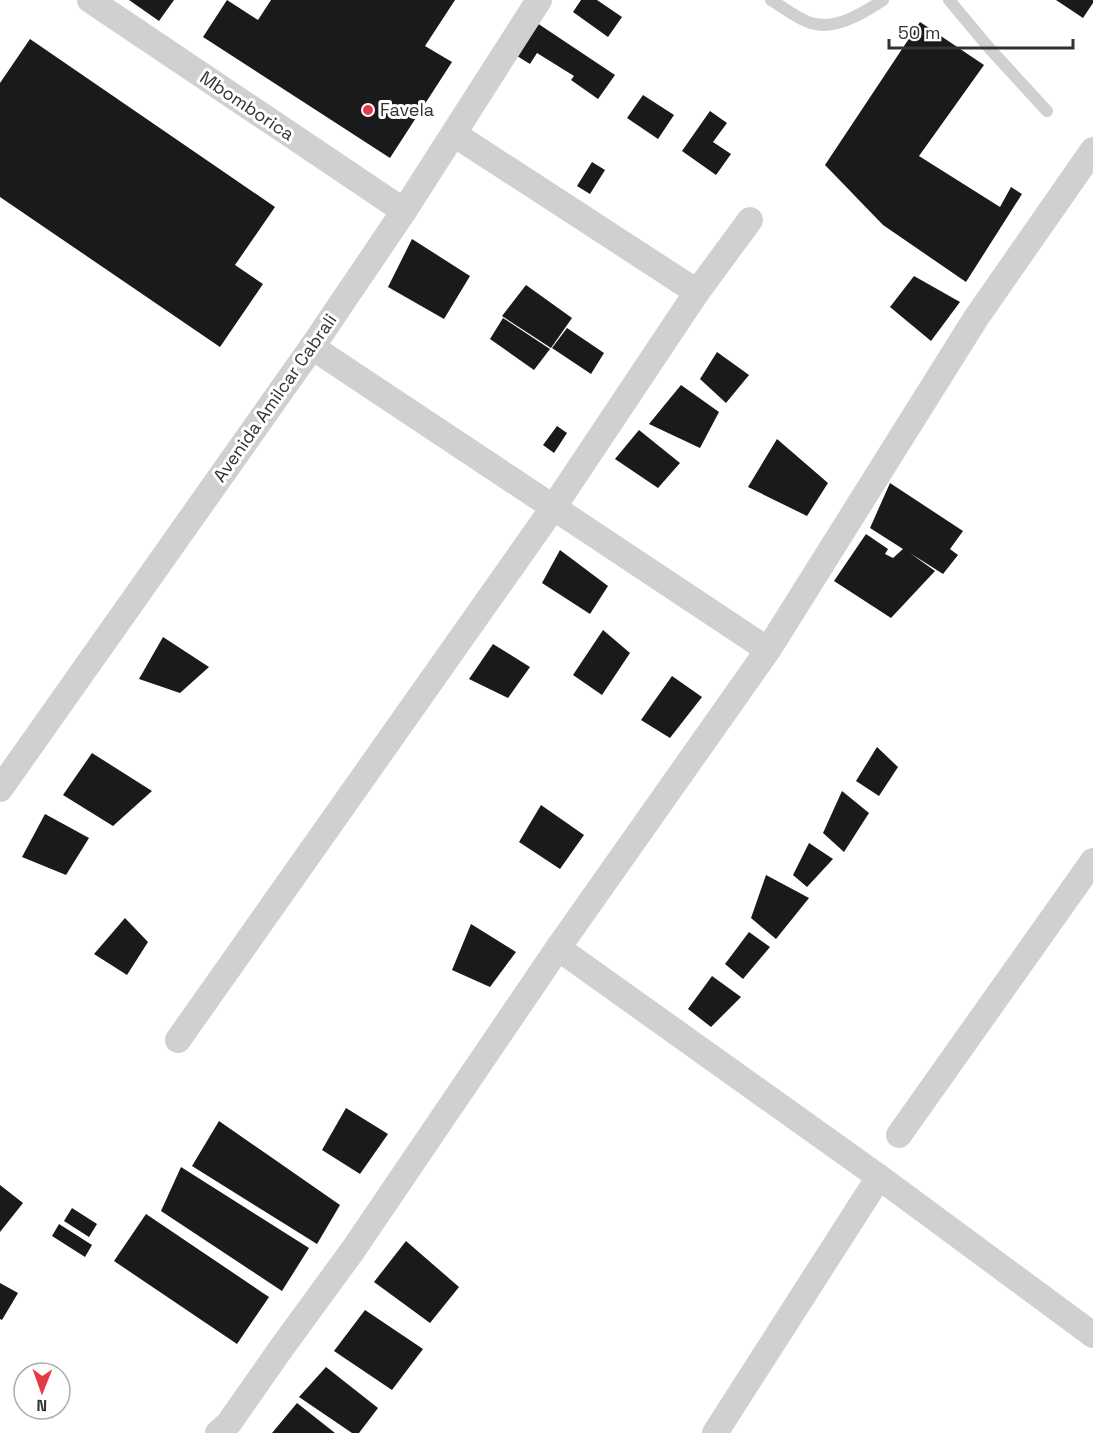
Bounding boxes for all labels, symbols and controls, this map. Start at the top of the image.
scale bar [889,12,1074,50]
text: 50 m [898,21,940,44]
street label: Mbomborica [196,66,299,146]
place label: Favela [380,98,434,121]
marker: Favela [361,103,375,117]
street label: Avenida Amilcar Cabrali [208,309,341,486]
north arrow [12,1361,72,1421]
text: N [36,1395,47,1416]

